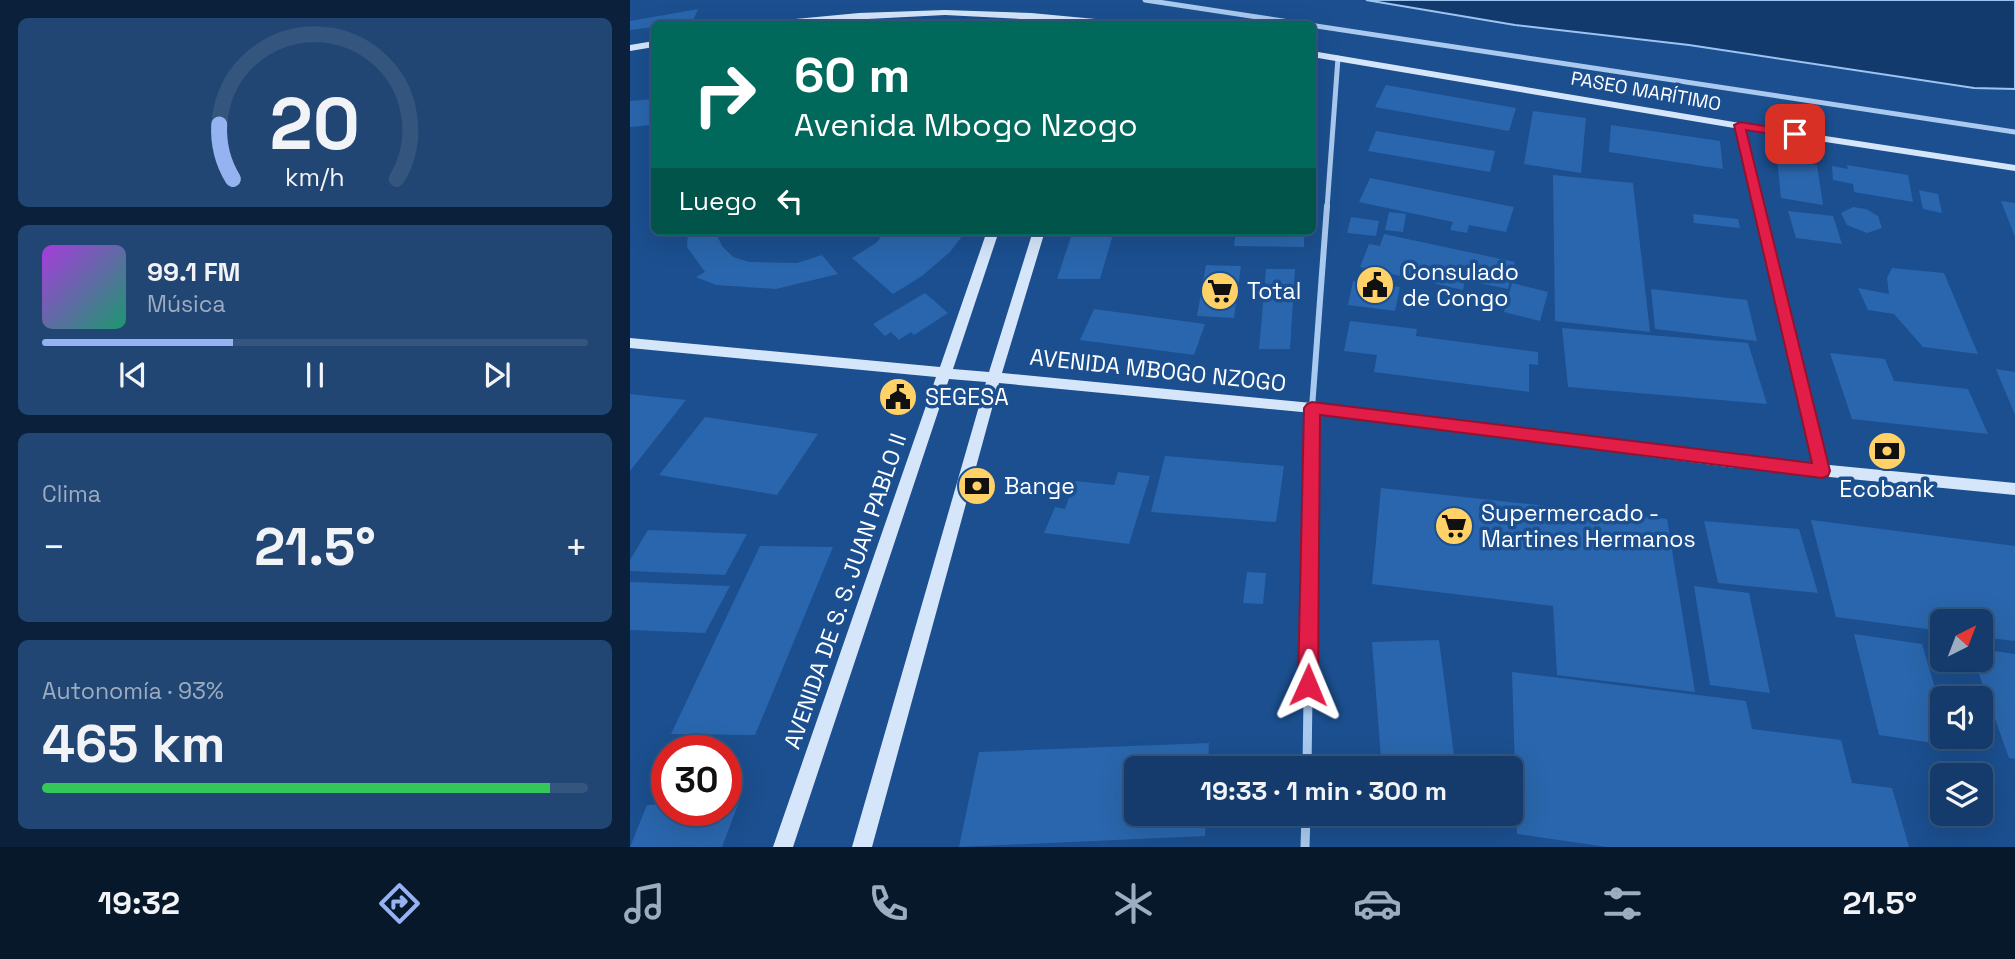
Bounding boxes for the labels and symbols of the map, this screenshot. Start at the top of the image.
street label: PASEO MARÍTIMO [1569,65,1723,117]
pin [1765,104,1825,164]
place label: Consulado de Congo [1402,257,1519,313]
public building icon: Consulado de Congo [1354,264,1396,306]
supermarket icon: Total [1199,270,1241,312]
place label: Total [1247,276,1301,306]
street label: AVENIDA MBOGO NZOGO [1028,342,1288,398]
public building icon: SEGESA [877,376,919,418]
place label: SEGESA [925,382,1009,412]
street label: AVENIDA DE S. S. JUAN PABLO II [777,429,913,753]
bank icon: Ecobank [1866,430,1908,472]
bank icon: Bange [956,465,998,507]
place label: Bange [1004,471,1075,501]
place label: Ecobank [1839,474,1935,504]
place label: Supermercado - Martines Hermanos [1481,498,1696,554]
supermarket icon: Supermercado - Martines Hermanos [1433,505,1475,547]
north arrow [1930,609,1993,672]
position arrow [1271,648,1345,722]
speed limit sign: 30 [651,735,742,826]

